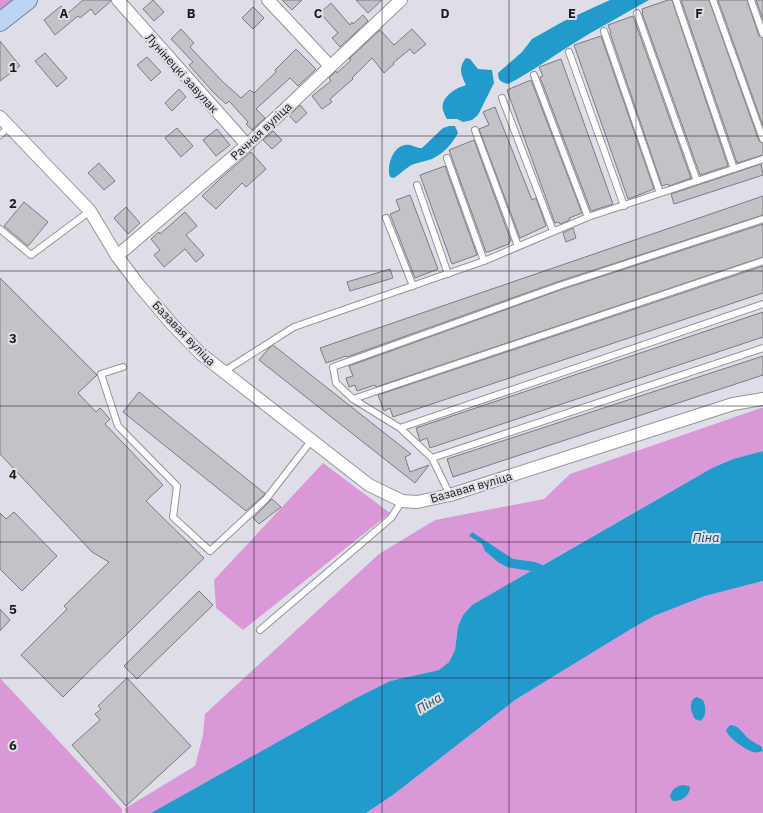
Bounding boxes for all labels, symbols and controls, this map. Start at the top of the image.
text: A [60,5,69,22]
text: B [187,5,196,22]
text: C [314,5,323,22]
text: D [440,5,450,22]
text: E [568,5,576,22]
text: F [695,5,703,22]
street label: Лунінецкі завулак [142,30,222,116]
text: 1 [9,59,17,76]
street label: Рачная вуліца [227,98,295,163]
text: 2 [9,195,17,212]
street label: Базавая вуліца [149,297,219,369]
text: 3 [9,330,17,347]
text: 4 [9,466,17,483]
street label: Базавая вуліца [428,468,514,506]
water label: Піна [692,529,720,546]
text: 5 [9,601,17,618]
water label: Піна [413,689,445,717]
text: 6 [9,737,17,754]

